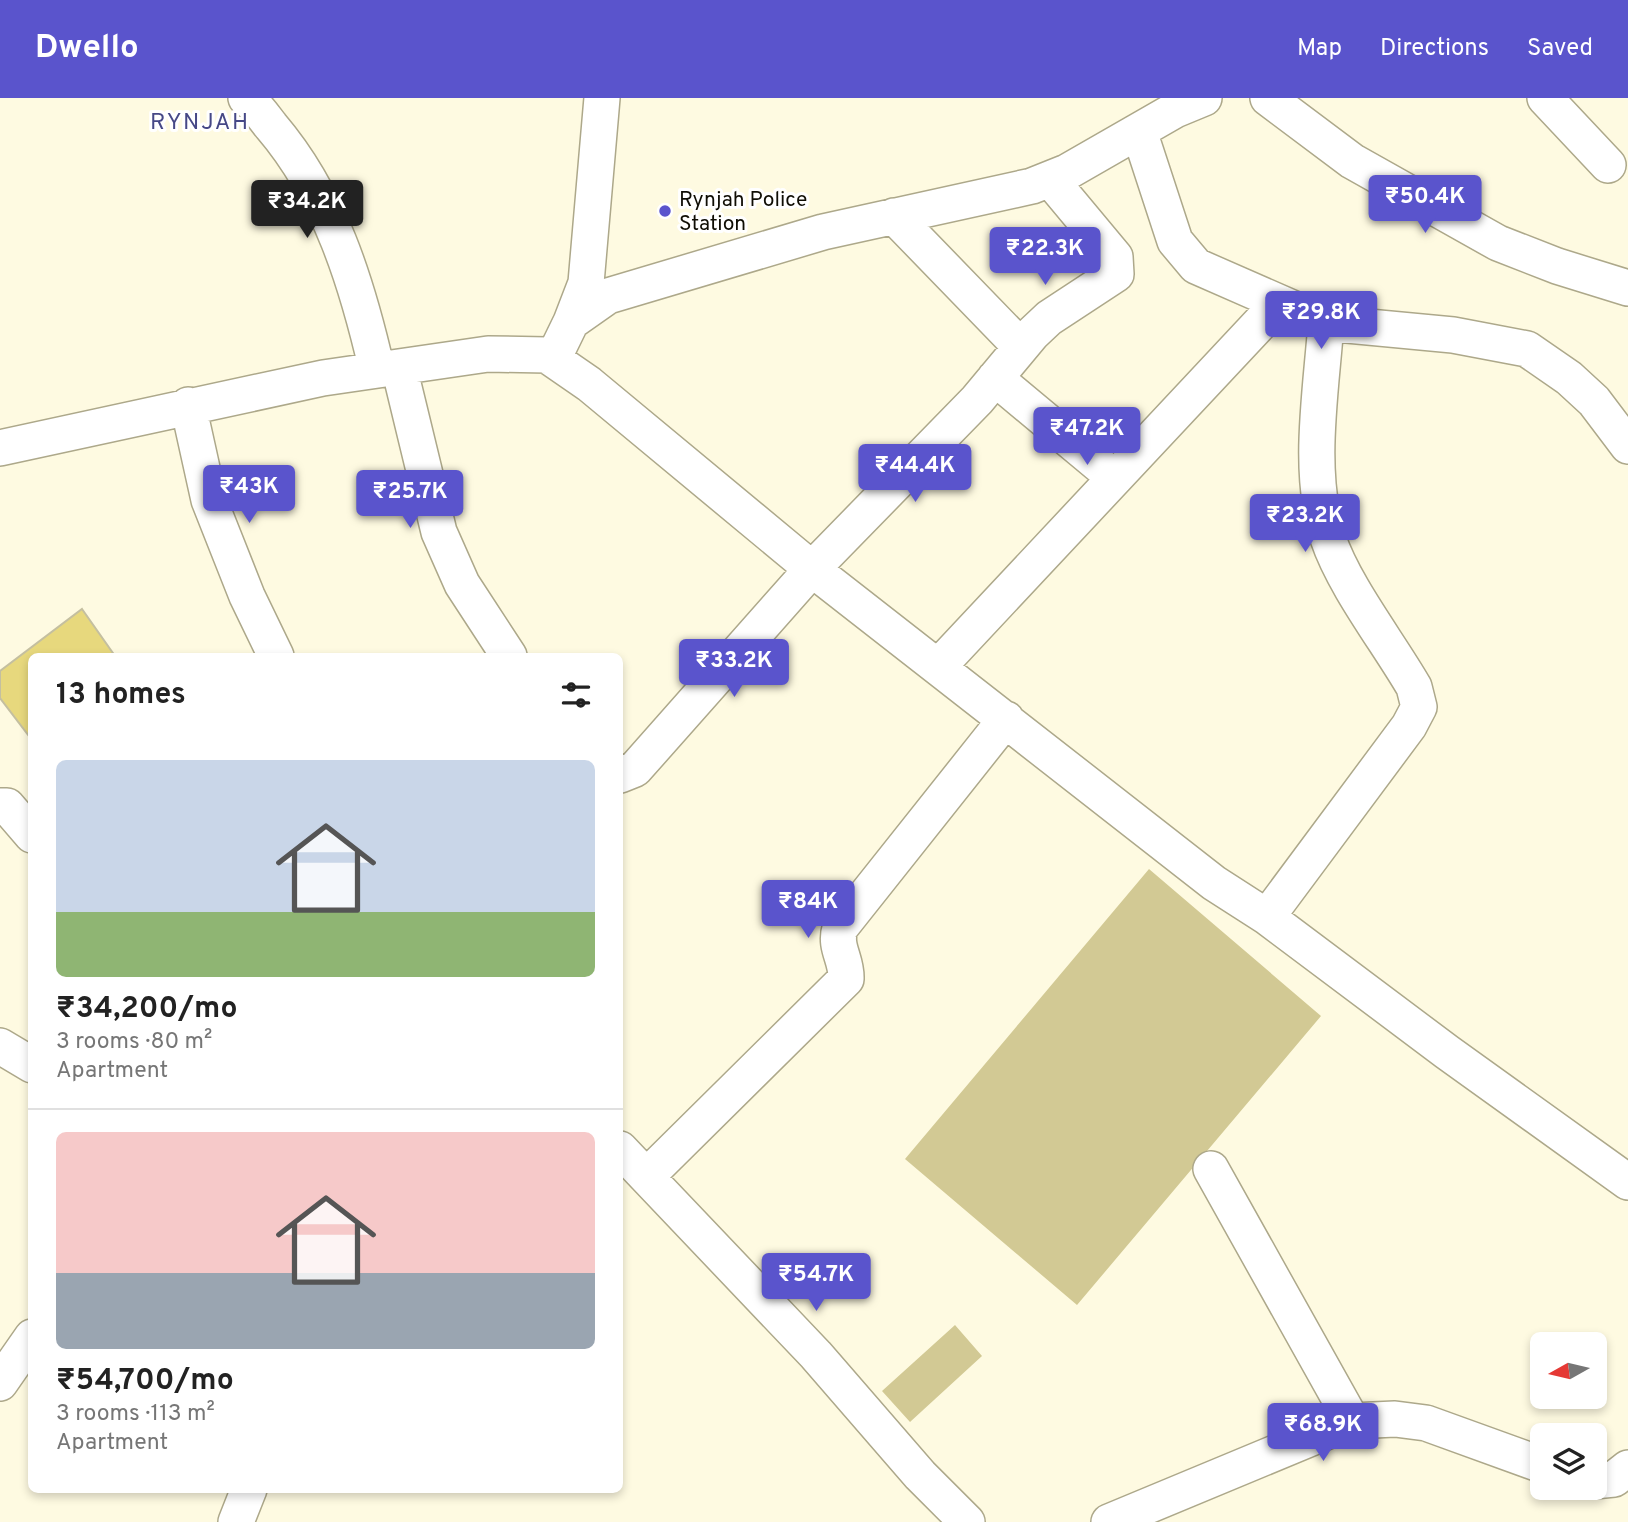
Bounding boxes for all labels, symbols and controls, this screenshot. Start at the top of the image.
text: Dwello [35,28,139,70]
text: Map [1297,34,1342,64]
text: Directions [1380,34,1489,64]
text: Saved [1527,34,1593,64]
district label: RYNJAH [150,109,250,138]
pin: ₹50.4K [1368,176,1482,235]
pin: ₹34.2K [250,180,364,240]
text: ₹50.4K [1385,183,1465,212]
place label: Rynjah Police Station [679,187,807,238]
text: ₹34.2K [267,188,347,217]
marker: Rynjah Police Station [657,203,673,219]
pin: ₹22.3K [988,228,1102,287]
text: ₹22.3K [1006,235,1084,264]
pin: ₹29.8K [1264,292,1378,351]
text: ₹29.8K [1281,299,1361,328]
pin: ₹47.2K [1030,408,1144,467]
text: ₹47.2K [1049,415,1125,444]
pin: ₹44.4K [858,444,972,504]
text: ₹44.4K [874,452,956,481]
pin: ₹43K [208,466,290,525]
pin: ₹25.7K [353,470,467,530]
text: ₹43K [219,473,279,502]
text: ₹25.7K [372,478,448,507]
pin: ₹23.2K [1248,494,1362,554]
text: ₹23.2K [1266,502,1344,531]
pin: ₹33.2K [677,640,791,699]
text: ₹33.2K [695,647,773,676]
icon: filters [557,676,595,714]
text: 13 homes [56,677,186,714]
icon: home [263,805,389,931]
pin: ₹84K [767,880,849,940]
text: ₹84K [778,888,838,917]
text: ₹34,200/mo [56,991,237,1028]
text: 3 rooms · 80 m² [56,1028,212,1057]
text: Apartment [56,1057,168,1086]
icon: home [263,1177,389,1303]
pin: ₹54.7K [759,1254,873,1313]
text: ₹54.7K [778,1261,854,1290]
north arrow [1530,1332,1606,1409]
map controls [1530,1332,1607,1500]
text: ₹54,700/mo [56,1363,234,1400]
text: 3 rooms · 113 m² [56,1400,215,1429]
pin: ₹68.9K [1266,1404,1380,1463]
text: ₹68.9K [1283,1411,1363,1440]
button: layers [1530,1423,1607,1500]
text: Apartment [56,1429,168,1458]

